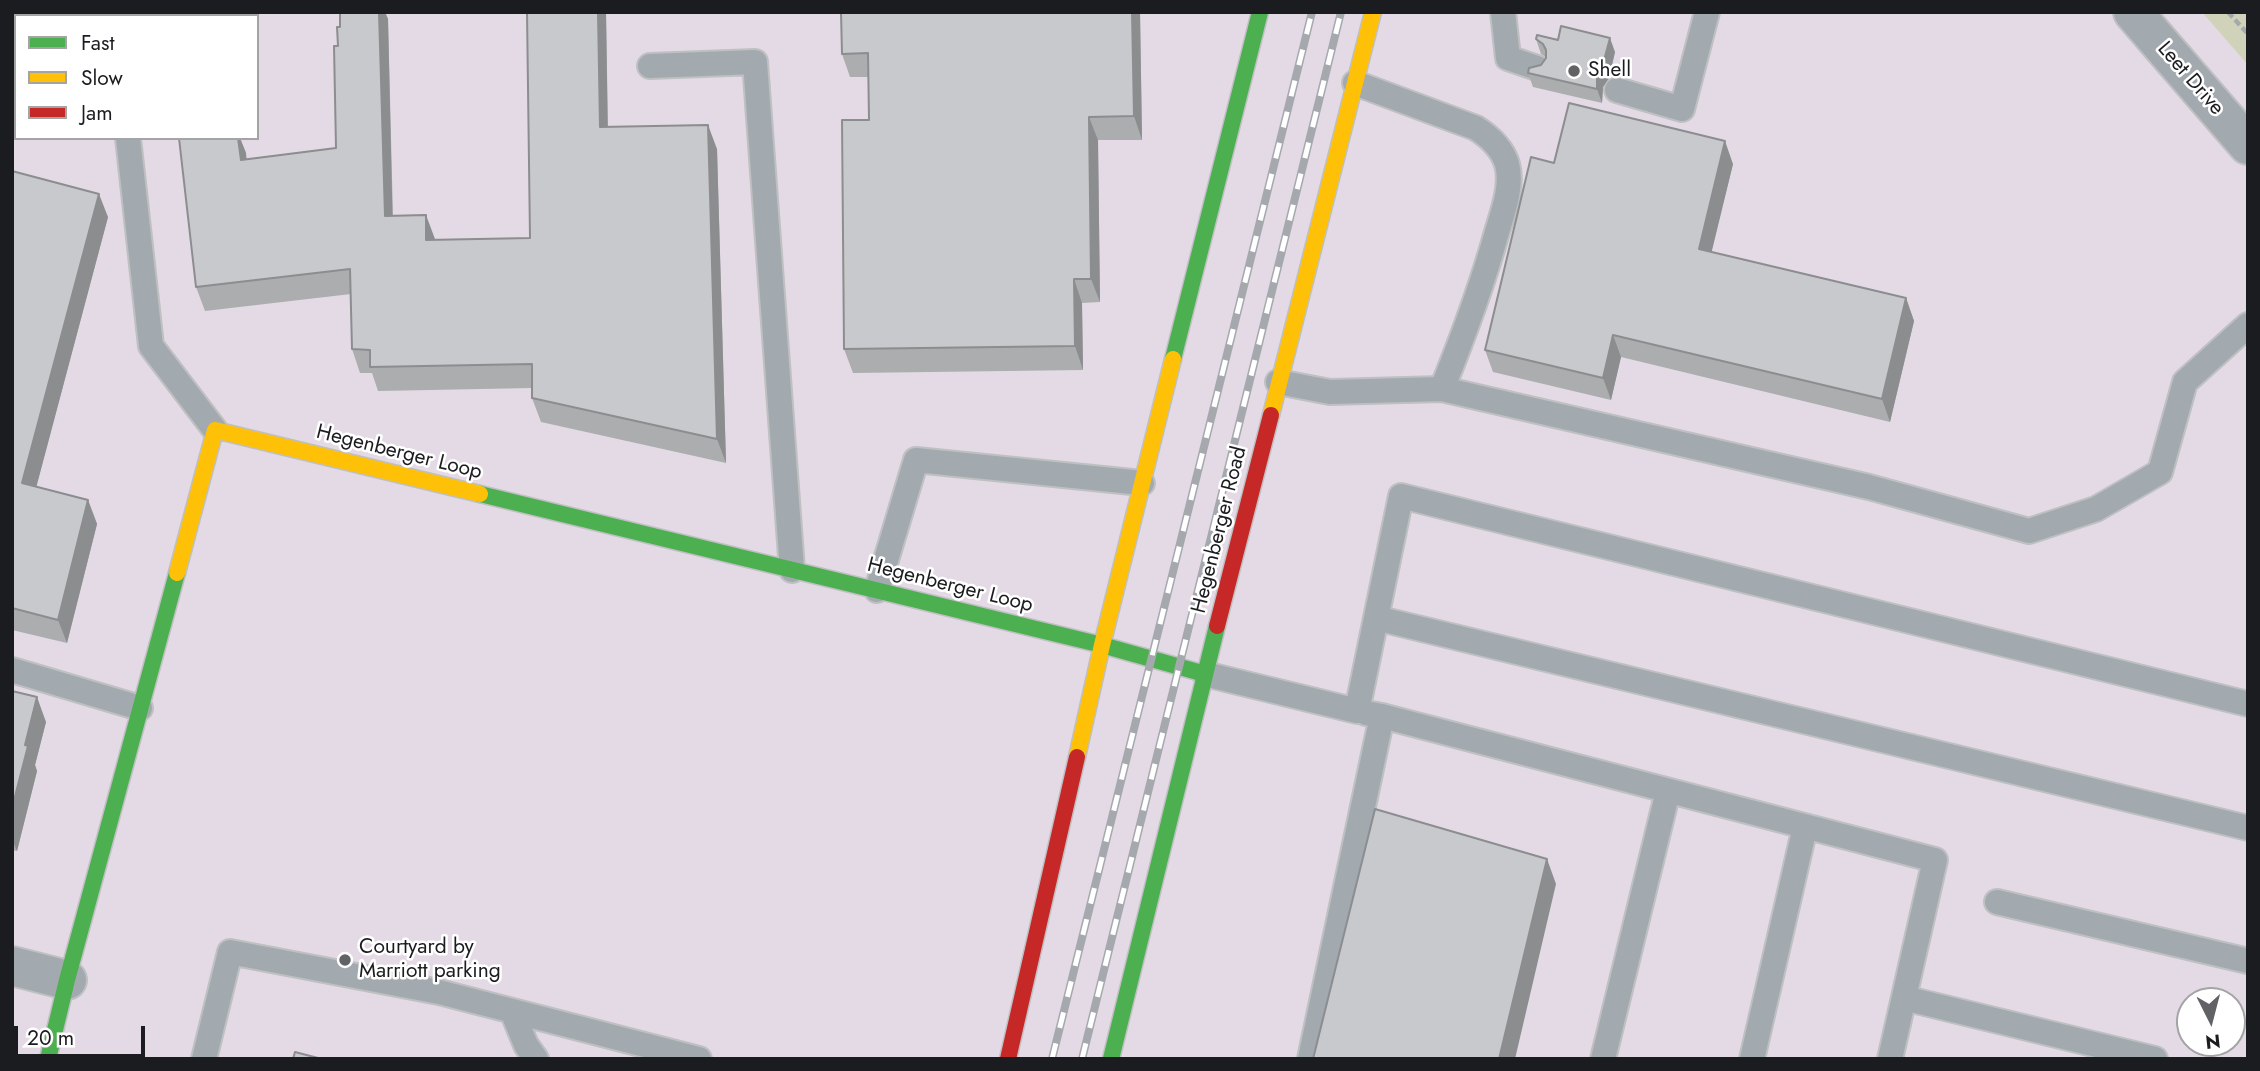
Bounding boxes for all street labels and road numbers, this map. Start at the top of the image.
street label: Leet Drive [2151,37,2229,121]
street label: Hegenberger Loop [313,420,485,486]
street label: Hegenberger Road [1187,444,1253,616]
street label: Hegenberger Loop [864,553,1036,619]

